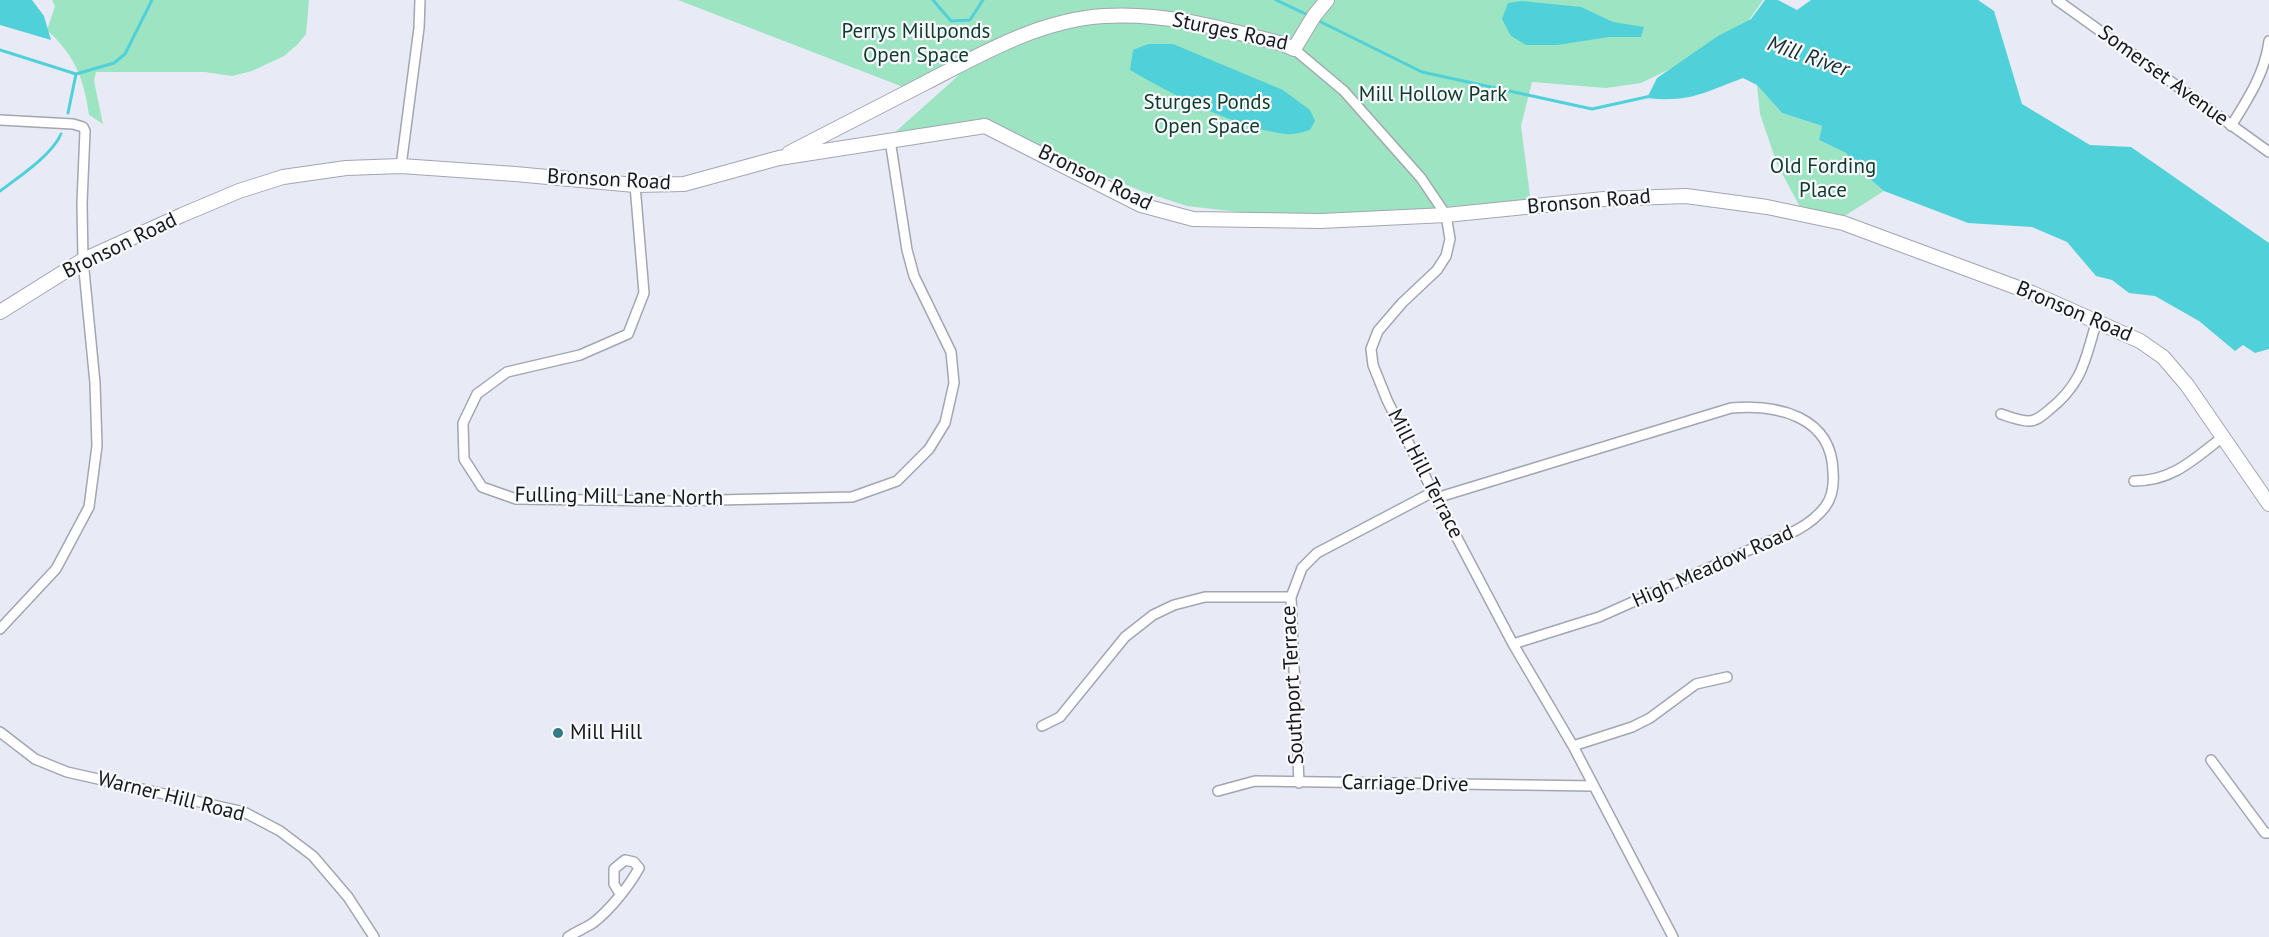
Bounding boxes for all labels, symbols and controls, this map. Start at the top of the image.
street label: Sturges Road [1170,7,1290,57]
park label: Perrys Millponds Open Space [842,19,990,69]
street label: Somerset Avenue [2093,20,2233,132]
water label: Mill River [1764,31,1852,83]
park label: Mill Hollow Park [1359,82,1507,108]
park label: Sturges Ponds Open Space [1144,90,1270,140]
street label: Bronson Road [1034,140,1156,216]
park label: Old Fording Place [1770,154,1876,204]
street label: Bronson Road [547,164,671,196]
street label: Bronson Road [1526,184,1652,220]
street label: Bronson Road [59,208,181,284]
street label: Bronson Road [2012,276,2136,348]
street label: Mill Hill Terrace [1382,405,1468,543]
street label: Fulling Mill Lane North [514,483,724,511]
street label: High Meadow Road [1629,520,1797,614]
street label: Southport Terrace [1276,605,1310,765]
place label: Mill Hill [570,720,642,746]
marker: Mill Hill [551,726,565,740]
street label: Warner Hill Road [95,767,247,827]
street label: Carriage Drive [1341,770,1469,798]

